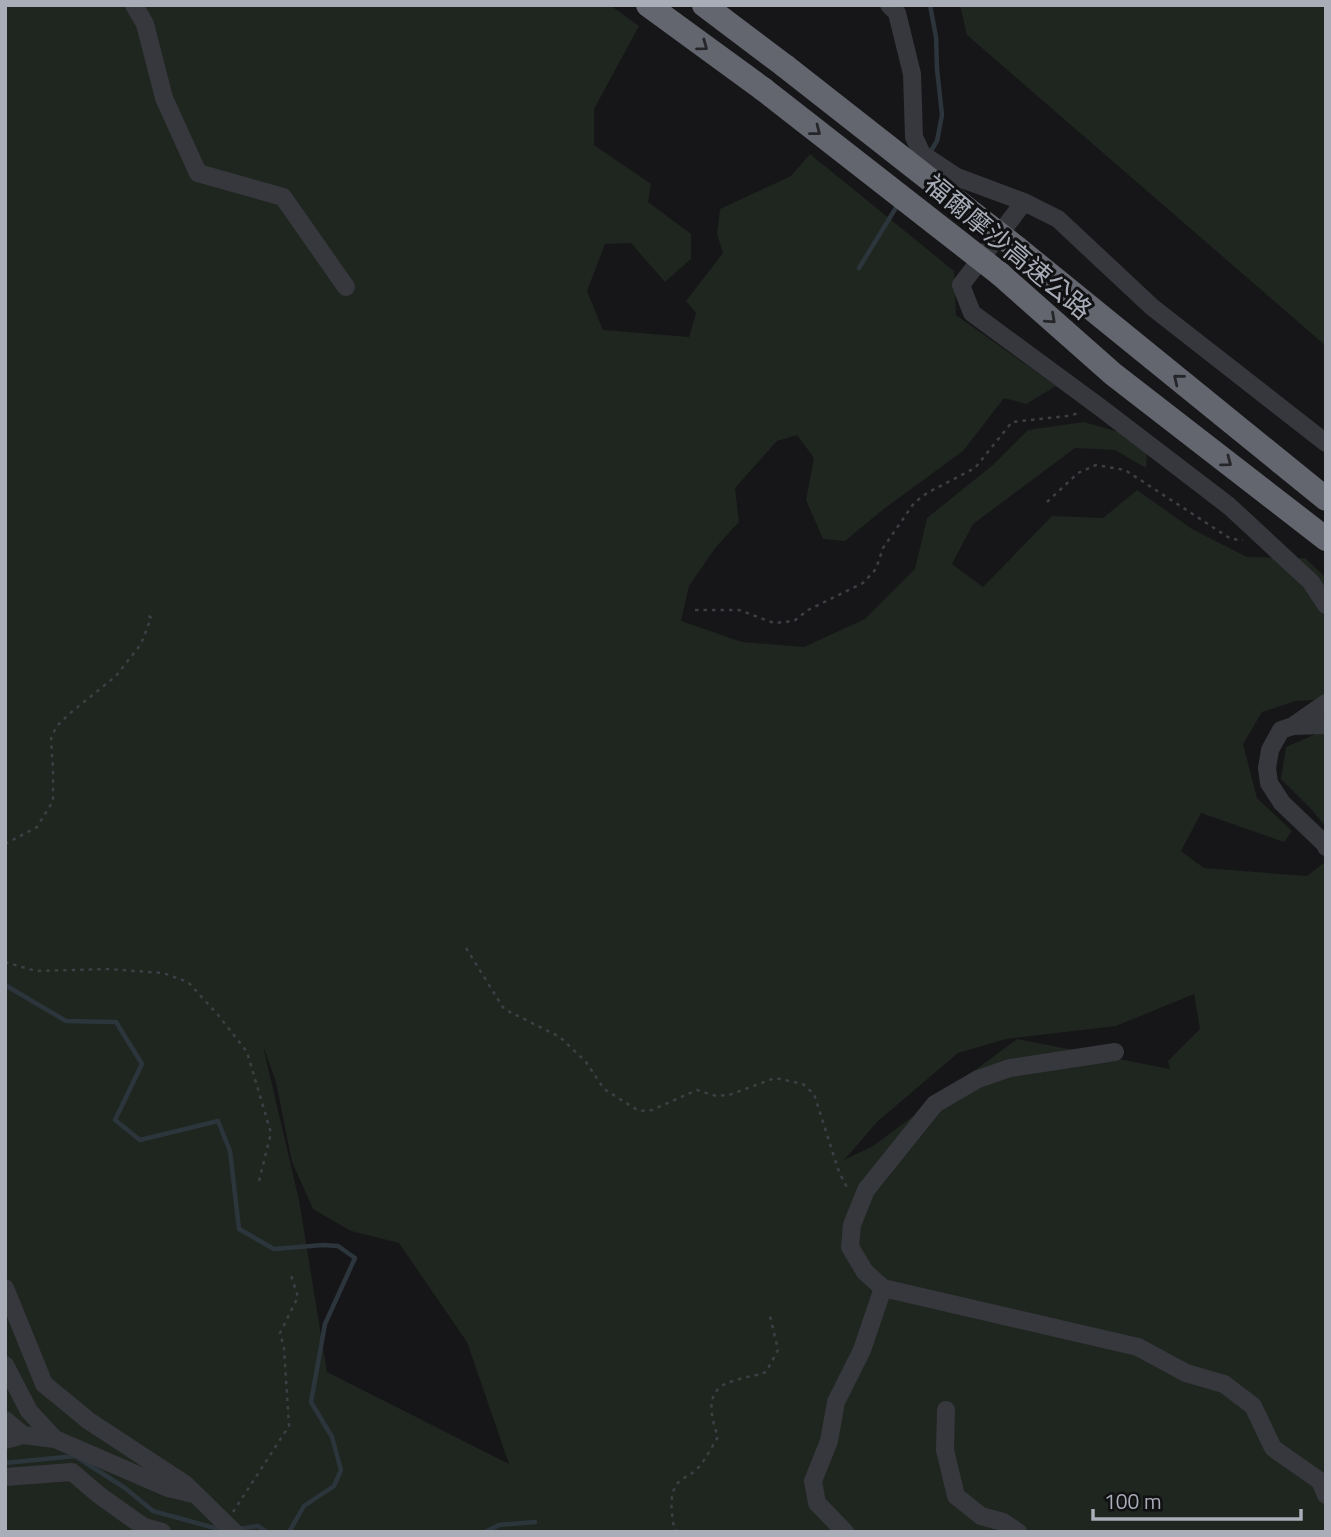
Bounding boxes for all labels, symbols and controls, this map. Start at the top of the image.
one-way arrow [695,37,708,50]
one-way arrow [809,123,821,136]
street label: 福爾摩沙高速公路 [916,165,1101,328]
one-way arrow [1042,311,1055,323]
one-way arrow [1173,374,1185,387]
one-way arrow [1219,454,1232,467]
scale bar [1093,1478,1301,1522]
text: 100 m [1104,1485,1161,1517]

